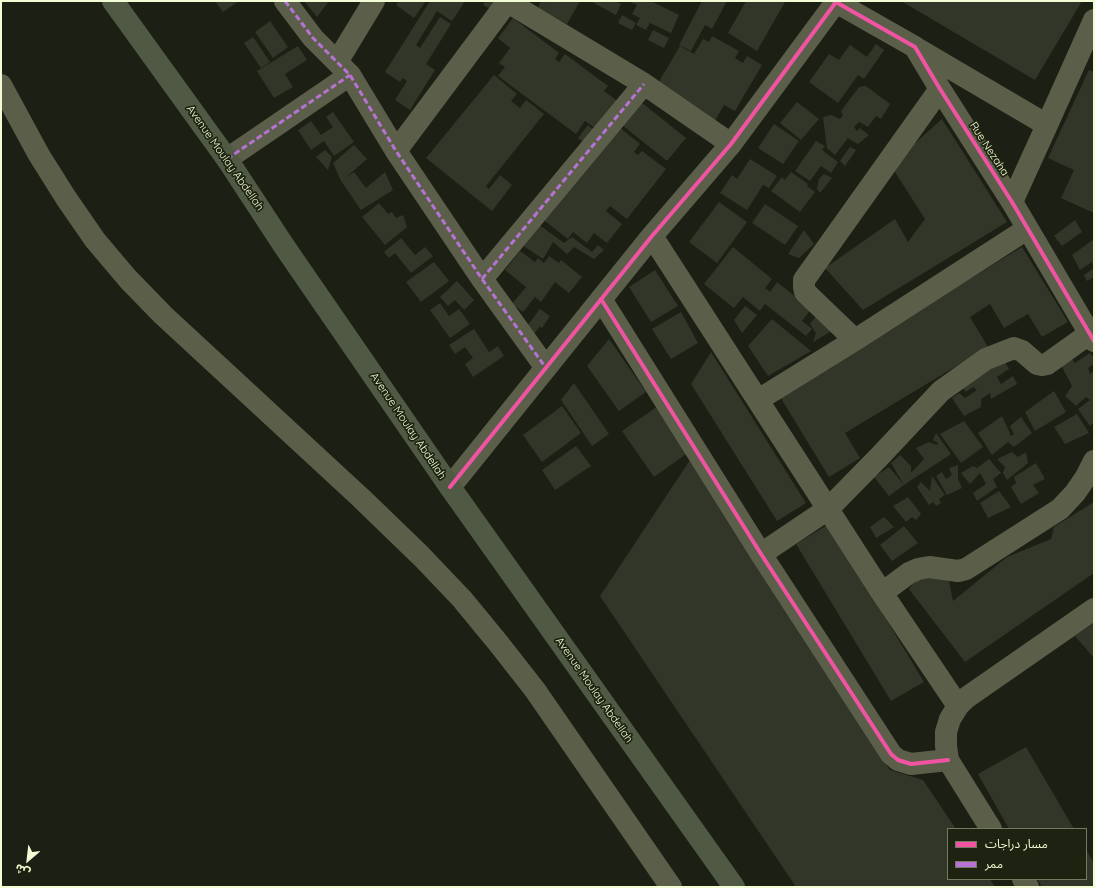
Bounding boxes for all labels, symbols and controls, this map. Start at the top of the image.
street label: Avenue Moulay Abdellah [184,103,266,213]
street label: Rue Nezaha [967,119,1011,179]
street label: Avenue Moulay Abdellah [367,370,449,482]
street label: Avenue Moulay Abdellah [553,635,635,745]
legend [947,828,1087,880]
text: مسار دراجات [985,836,1048,851]
north arrow [8,840,48,880]
text: ممر [985,856,1003,871]
text: ش [12,861,32,880]

